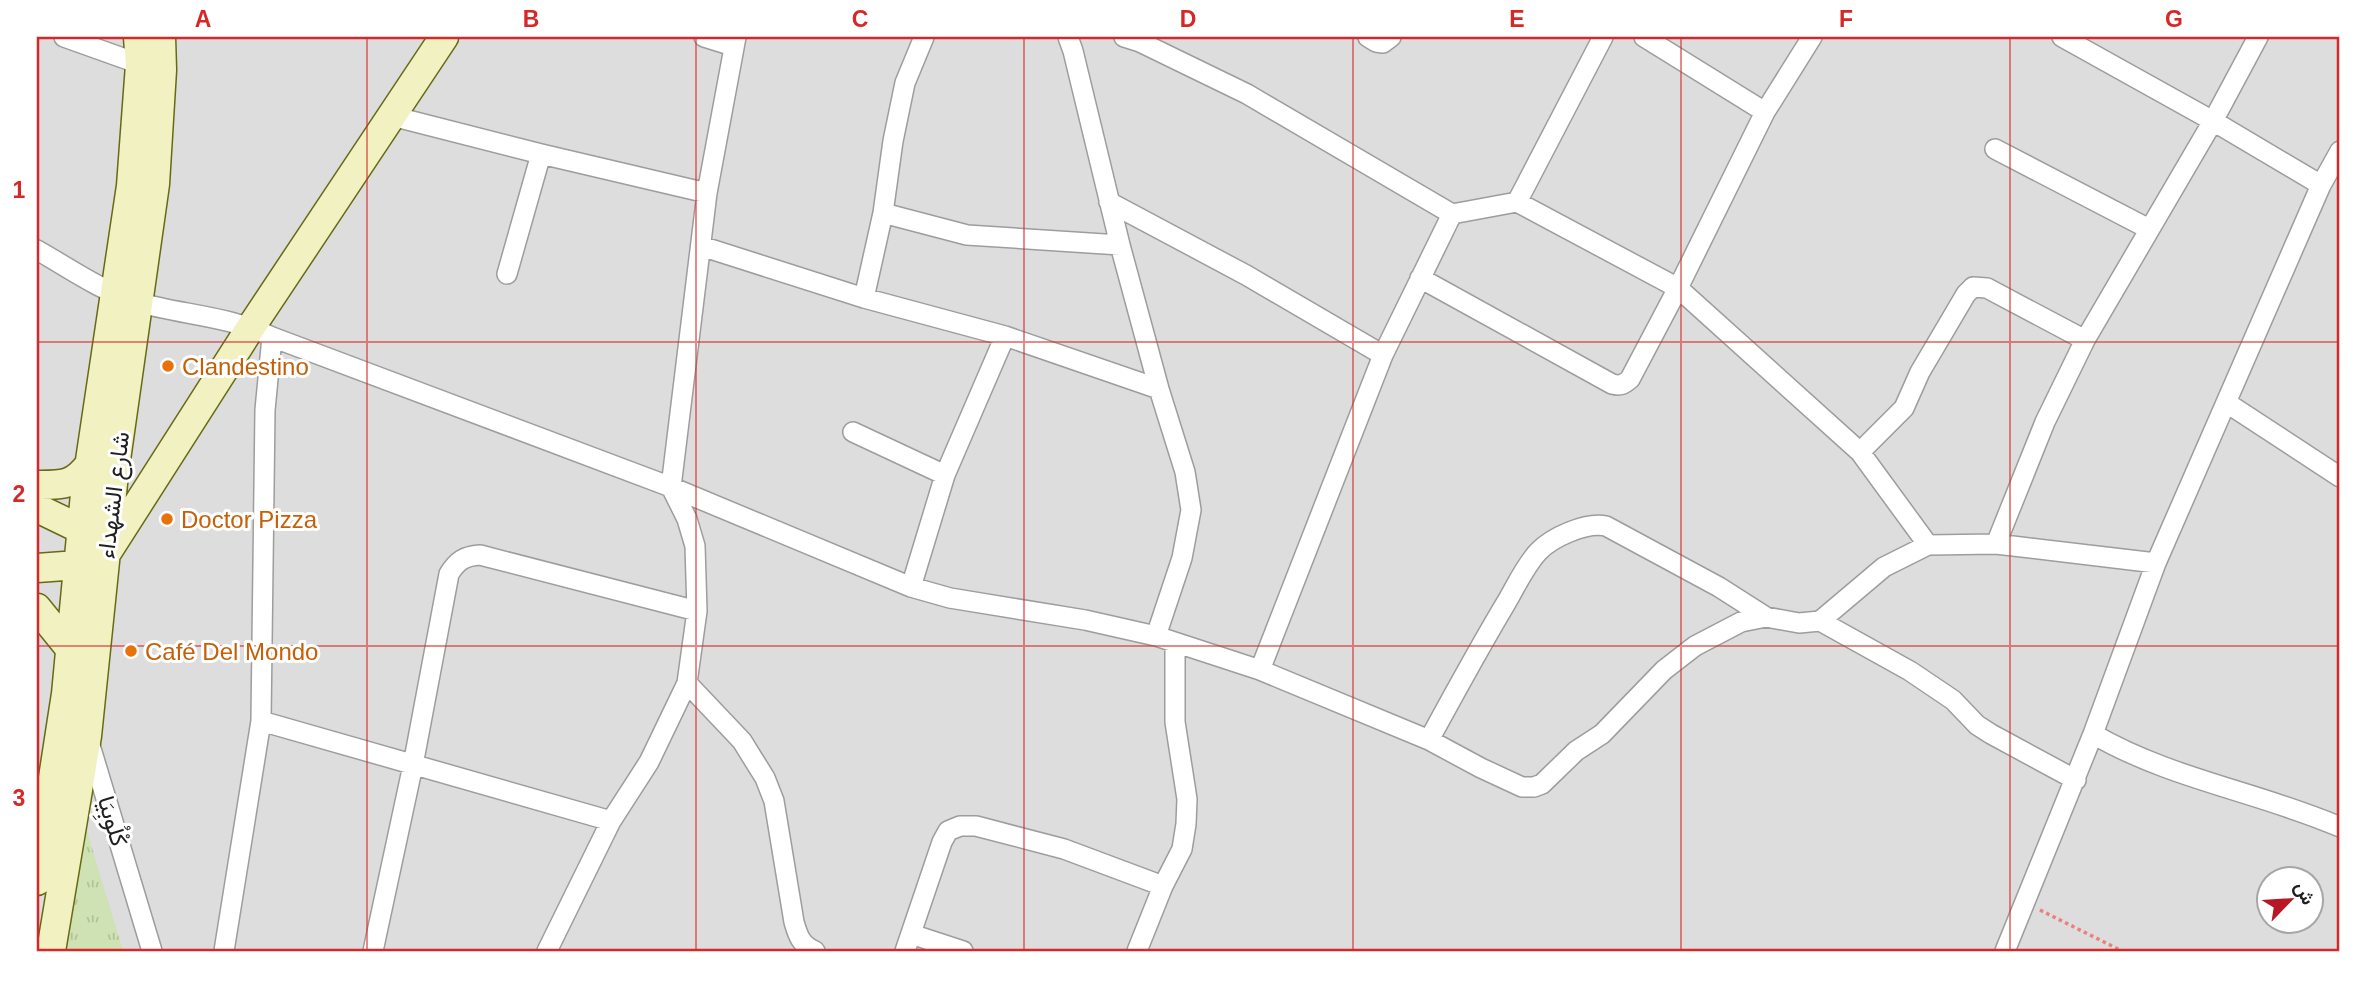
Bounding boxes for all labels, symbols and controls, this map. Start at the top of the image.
text: A [195,6,211,32]
text: B [523,6,539,32]
text: C [852,6,868,32]
text: D [1180,6,1196,32]
text: E [1509,6,1525,32]
text: F [1839,6,1853,32]
text: G [2165,6,2183,32]
text: 1 [13,177,26,203]
place label: Clandestino [182,353,309,380]
marker: Clandestino [160,358,176,374]
street label: شارع الشهداء [92,430,137,560]
text: 2 [13,481,25,507]
place label: Doctor Pizza [181,506,318,533]
marker: Doctor Pizza [159,511,175,527]
place label: Café Del Mondo [145,638,318,665]
marker: Café Del Mondo [123,643,139,659]
text: 3 [13,785,25,811]
street label: كْلُوبِيَا [88,792,135,851]
north arrow [2254,866,2324,936]
text: ش [2290,878,2319,908]

